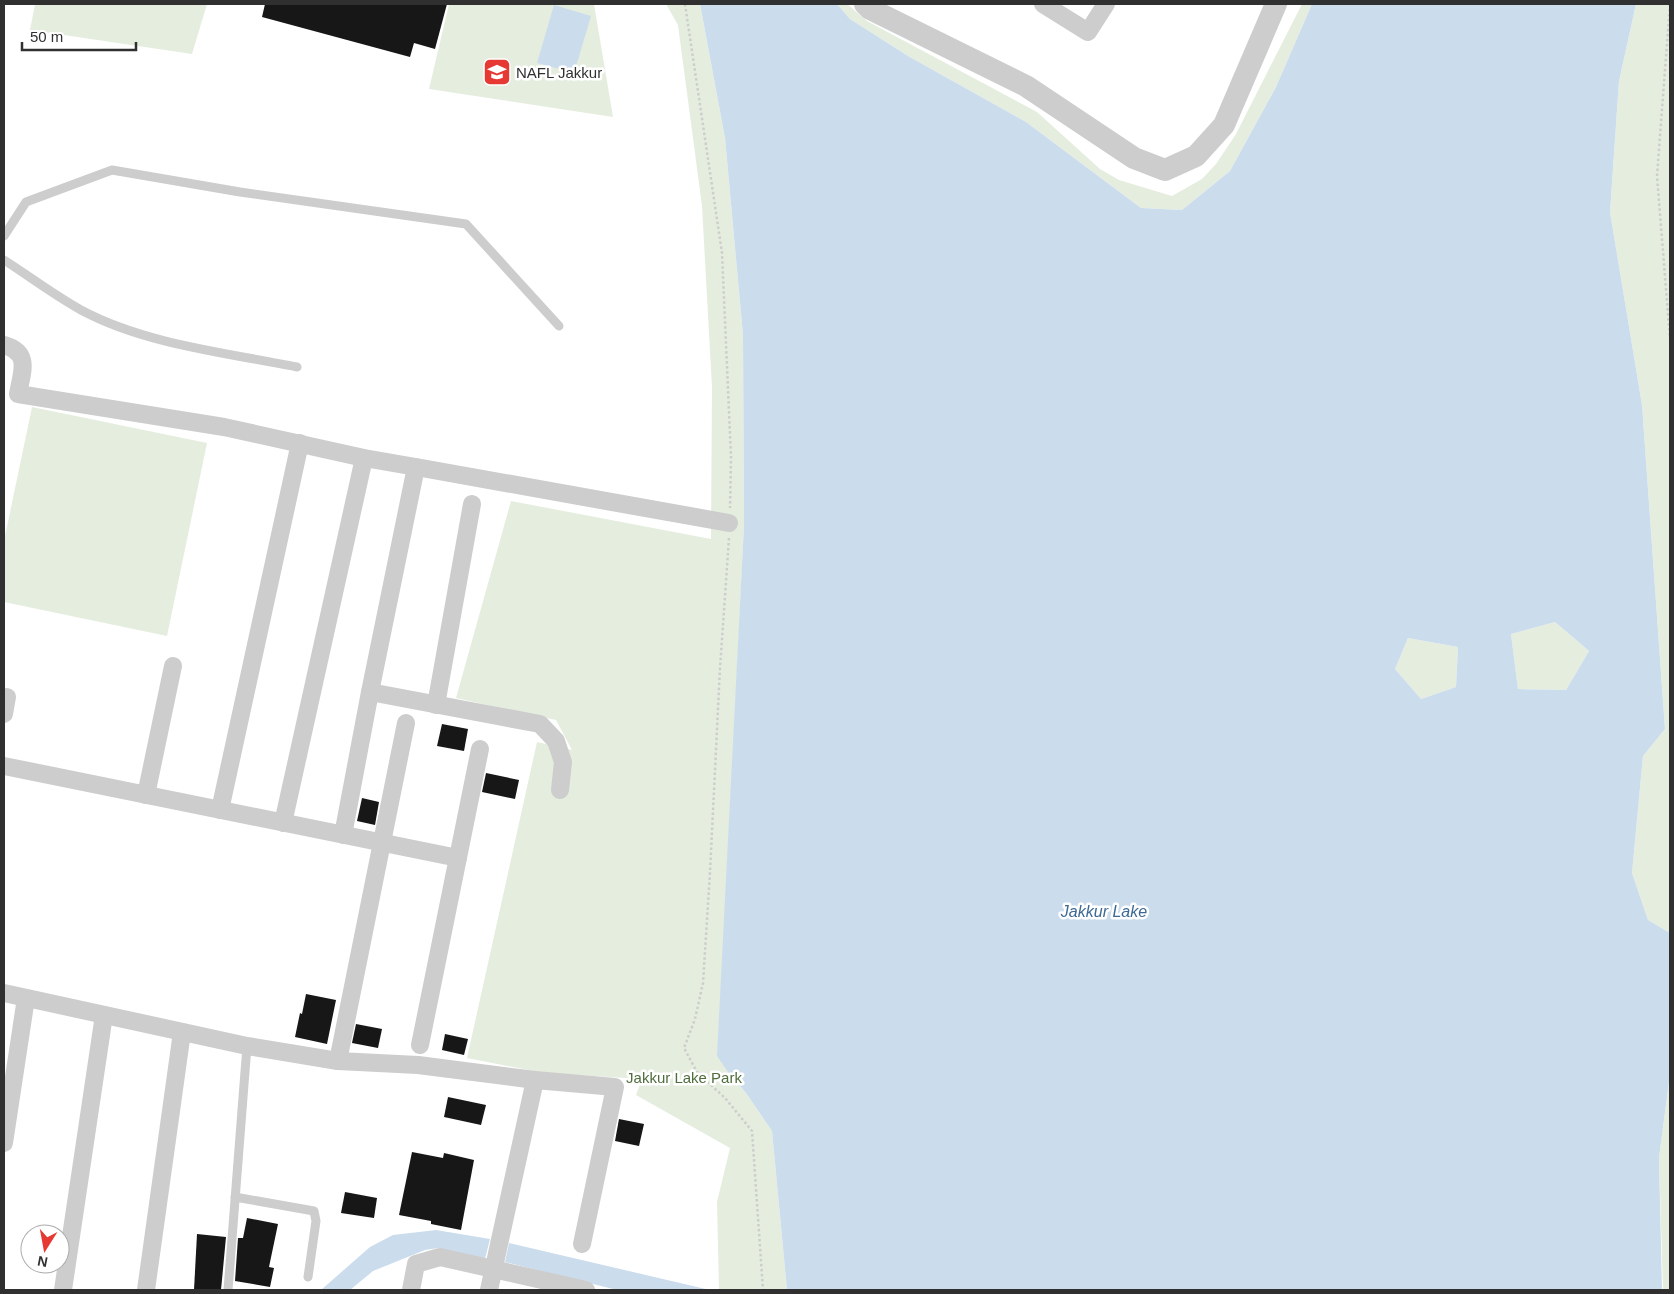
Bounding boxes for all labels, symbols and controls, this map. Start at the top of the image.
scale bar [22,20,136,52]
text: 50 m [30,28,63,45]
school or university icon: NAFL Jakkur [482,57,512,87]
place label: NAFL Jakkur [516,64,602,81]
water label: Jakkur Lake [1060,903,1147,920]
park label: Jakkur Lake Park [626,1069,742,1086]
north arrow [20,1224,70,1274]
text: N [36,1253,49,1271]

